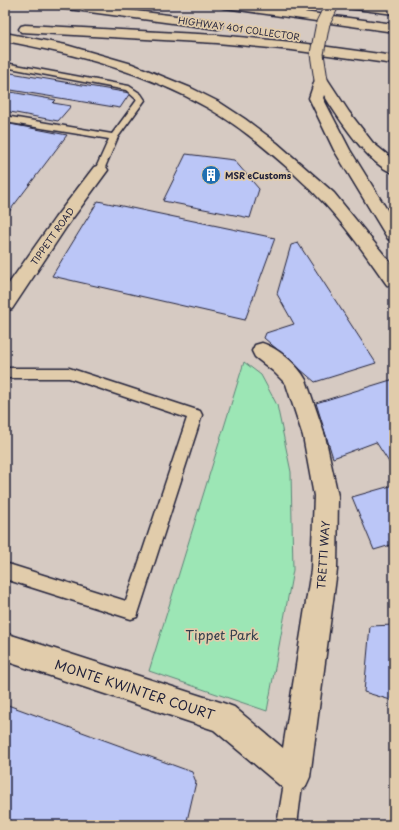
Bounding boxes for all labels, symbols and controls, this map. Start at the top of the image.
street label: HIGHWAY 401 COLLECTOR [177,13,301,43]
building icon: MSR eCustoms [200,164,222,186]
place label: MSR eCustoms [225,168,292,182]
street label: TIPPETT ROAD [27,204,77,268]
street label: TRETTI WAY [312,520,334,590]
park label: Tippet Park [185,625,259,644]
street label: MONTE KWINTER COURT [53,654,218,724]

